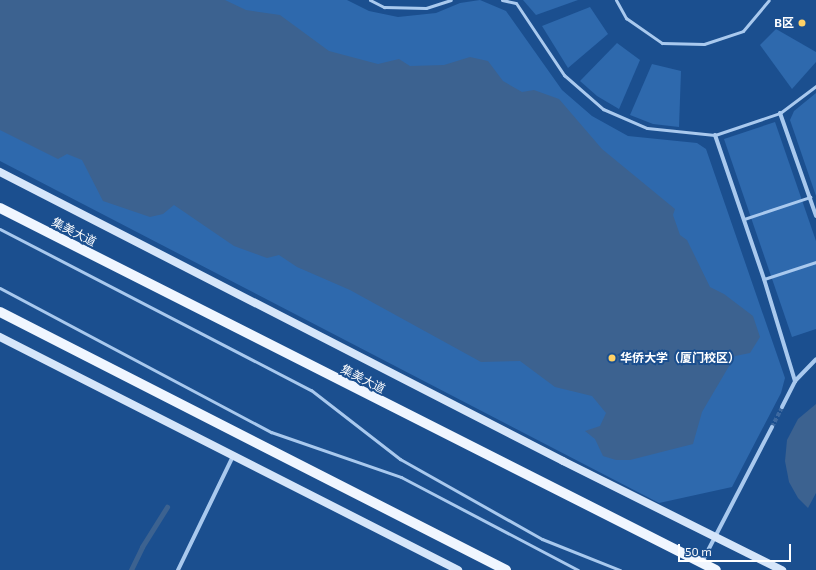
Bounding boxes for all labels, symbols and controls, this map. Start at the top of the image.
place label: B区 [774,16,794,30]
marker: B区 [797,18,807,28]
street label: 集美大道 [49,215,99,249]
place label: 华侨大学（厦门校区） [620,351,740,365]
marker: 华侨大学（厦门校区） [607,353,617,363]
street label: 集美大道 [338,362,388,396]
scale bar [680,536,793,562]
text: 50 m [685,544,712,558]

